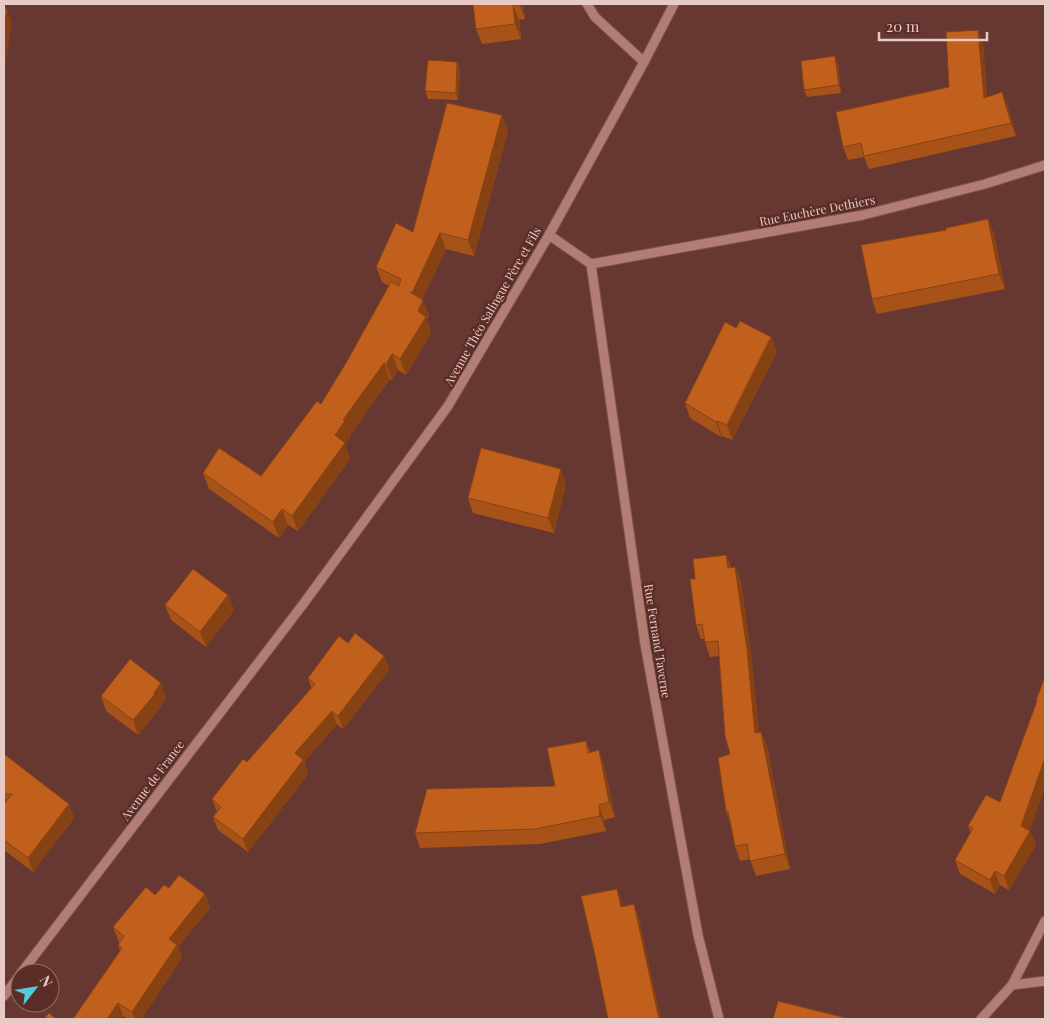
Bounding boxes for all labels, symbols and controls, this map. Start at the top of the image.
scale bar [879,10,986,42]
text: 20 m [886,16,920,36]
street label: Rue Euchère Dethiers [758,191,876,229]
street label: Avenue Théo Salingue Père et Fils [439,224,544,389]
street label: Rue Fernand Taverne [641,583,675,699]
street label: Avenue de France [116,737,187,824]
north arrow [10,963,60,1013]
text: N [36,972,57,990]

